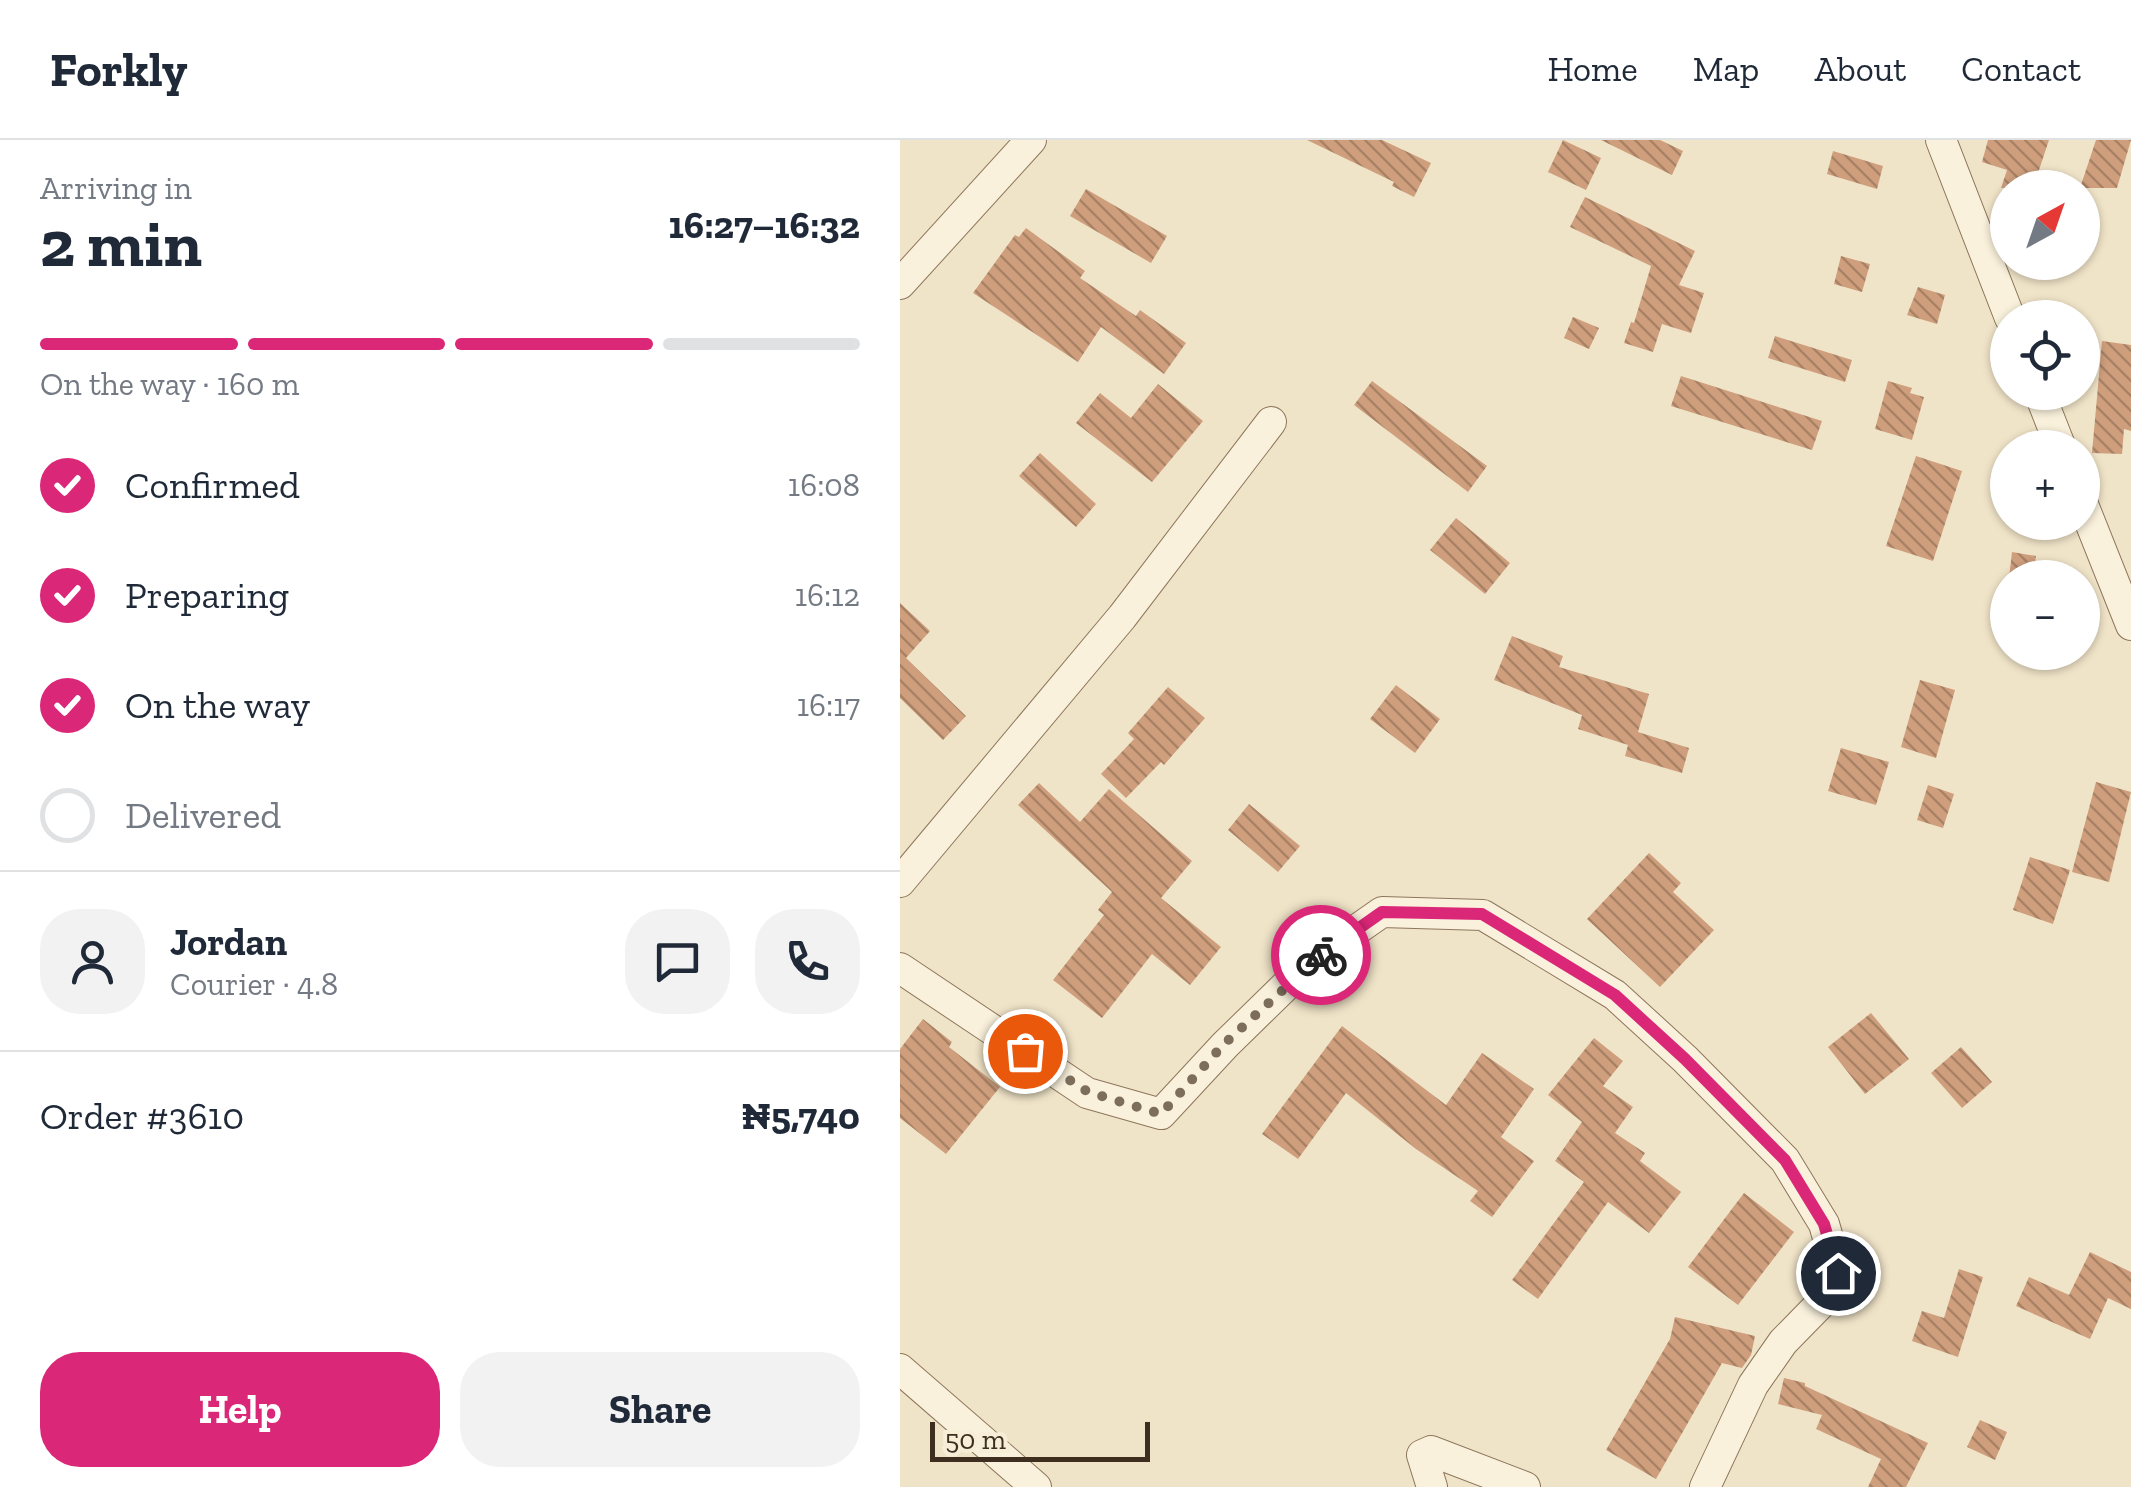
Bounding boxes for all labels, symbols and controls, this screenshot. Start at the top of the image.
text: Forkly [50,41,187,98]
text: Home [1547,48,1638,90]
text: Map [1693,48,1759,90]
text: About [1814,48,1906,90]
text: Contact [1961,48,2081,90]
text: Arriving in [40,169,192,207]
north arrow [1990,170,2100,280]
map controls [1990,170,2100,670]
text: 16:27–16:32 [668,202,860,248]
text: 2 min [40,205,202,283]
button: locate [1990,300,2100,410]
text: On the way · 160 m [40,365,299,403]
button: + [1990,430,2100,540]
icon: check [40,458,95,513]
text: Confirmed [125,462,300,508]
text: 16:08 [788,466,860,504]
button: − [1990,560,2100,670]
icon: check [40,568,95,623]
text: Preparing [125,572,289,618]
text: 16:12 [795,576,860,614]
icon: check [40,678,95,733]
text: On the way [125,682,310,728]
text: 16:17 [797,686,860,724]
text: Delivered [125,792,281,838]
courier [1271,905,1371,1005]
button: person [40,909,145,1014]
button: chat [625,909,730,1014]
button: phone [755,909,860,1014]
text: Jordan [170,919,287,965]
icon: bike [1294,928,1349,983]
text: Courier · 4.8 [170,965,338,1003]
pin [983,1009,1068,1094]
icon: bag [998,1024,1053,1079]
text: Order #3610 [40,1093,244,1139]
text: ₦5,740 [741,1093,860,1139]
pin [1796,1231,1881,1316]
icon: home [1811,1246,1866,1301]
button: Help [40,1352,440,1467]
button: Share [460,1352,860,1467]
scale bar [930,1417,1150,1462]
text: 50 m [945,1423,1006,1456]

